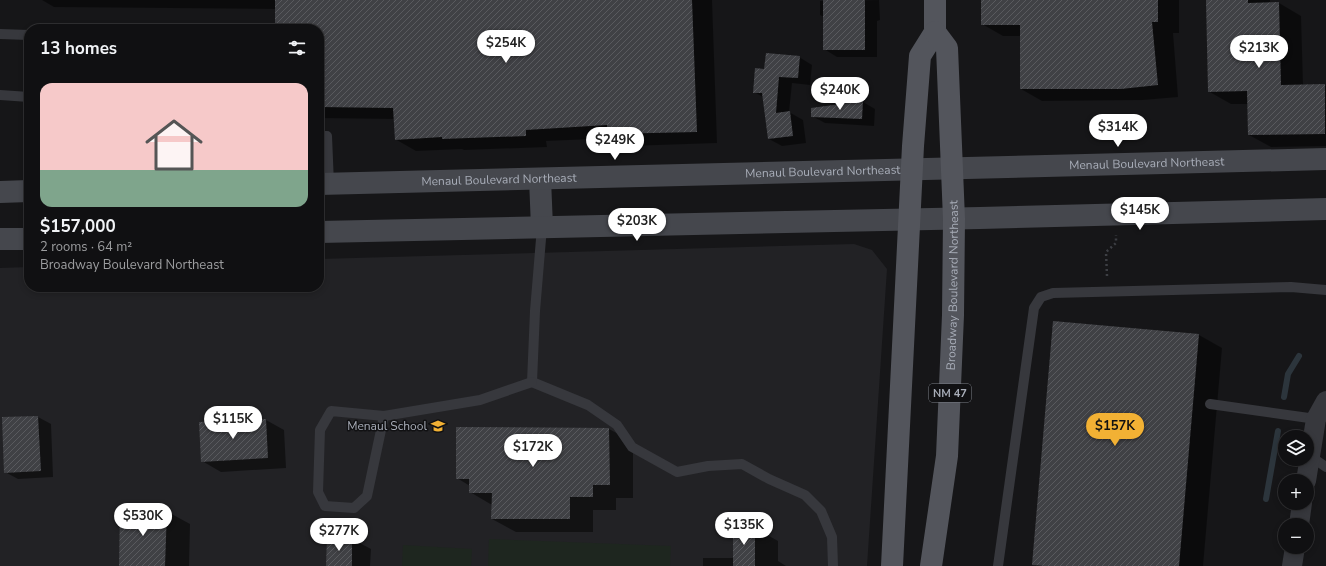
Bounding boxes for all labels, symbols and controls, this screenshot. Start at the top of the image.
pin: $254K [478,30,534,64]
text: $254K [486,34,526,52]
pin: $213K [1231,35,1287,69]
text: 13 homes [40,37,117,60]
icon: filters [286,37,308,59]
text: $213K [1239,39,1279,57]
pin: $240K [812,77,868,111]
text: $240K [820,81,860,99]
icon: home [138,109,210,181]
pin: $314K [1090,114,1146,148]
text: $314K [1098,118,1138,136]
pin: $249K [587,127,643,161]
text: $249K [595,131,635,149]
street label: Menaul Boulevard Northeast [1069,154,1225,173]
street label: Menaul Boulevard Northeast [745,162,901,181]
street label: Menaul Boulevard Northeast [421,170,578,189]
pin: $145K [1112,197,1168,231]
street label: Broadway Boulevard Northeast [943,199,962,371]
text: $145K [1120,201,1160,219]
pin: $203K [609,208,665,242]
text: $203K [617,212,657,230]
text: $157,000 [40,215,116,238]
text: 2 rooms · 64 m² [40,238,132,256]
text: Broadway Boulevard Northeast [40,256,224,274]
road number: NM 47 [929,384,971,402]
pin: $115K [205,406,261,440]
text: $115K [213,410,253,428]
pin: $157K [1087,413,1143,447]
text: $157K [1095,417,1135,435]
place label: Menaul School [347,418,427,434]
school or university icon: Menaul School [430,418,446,434]
map controls [1278,430,1314,554]
button: layers [1278,430,1314,466]
pin: $172K [505,434,561,468]
text: $172K [513,438,553,456]
button: + [1278,474,1314,510]
pin: $530K [115,503,171,537]
text: $530K [123,507,163,525]
pin: $135K [716,512,772,546]
text: $135K [724,516,764,534]
pin: $277K [311,518,367,552]
button: − [1278,518,1314,554]
text: $277K [319,522,359,540]

